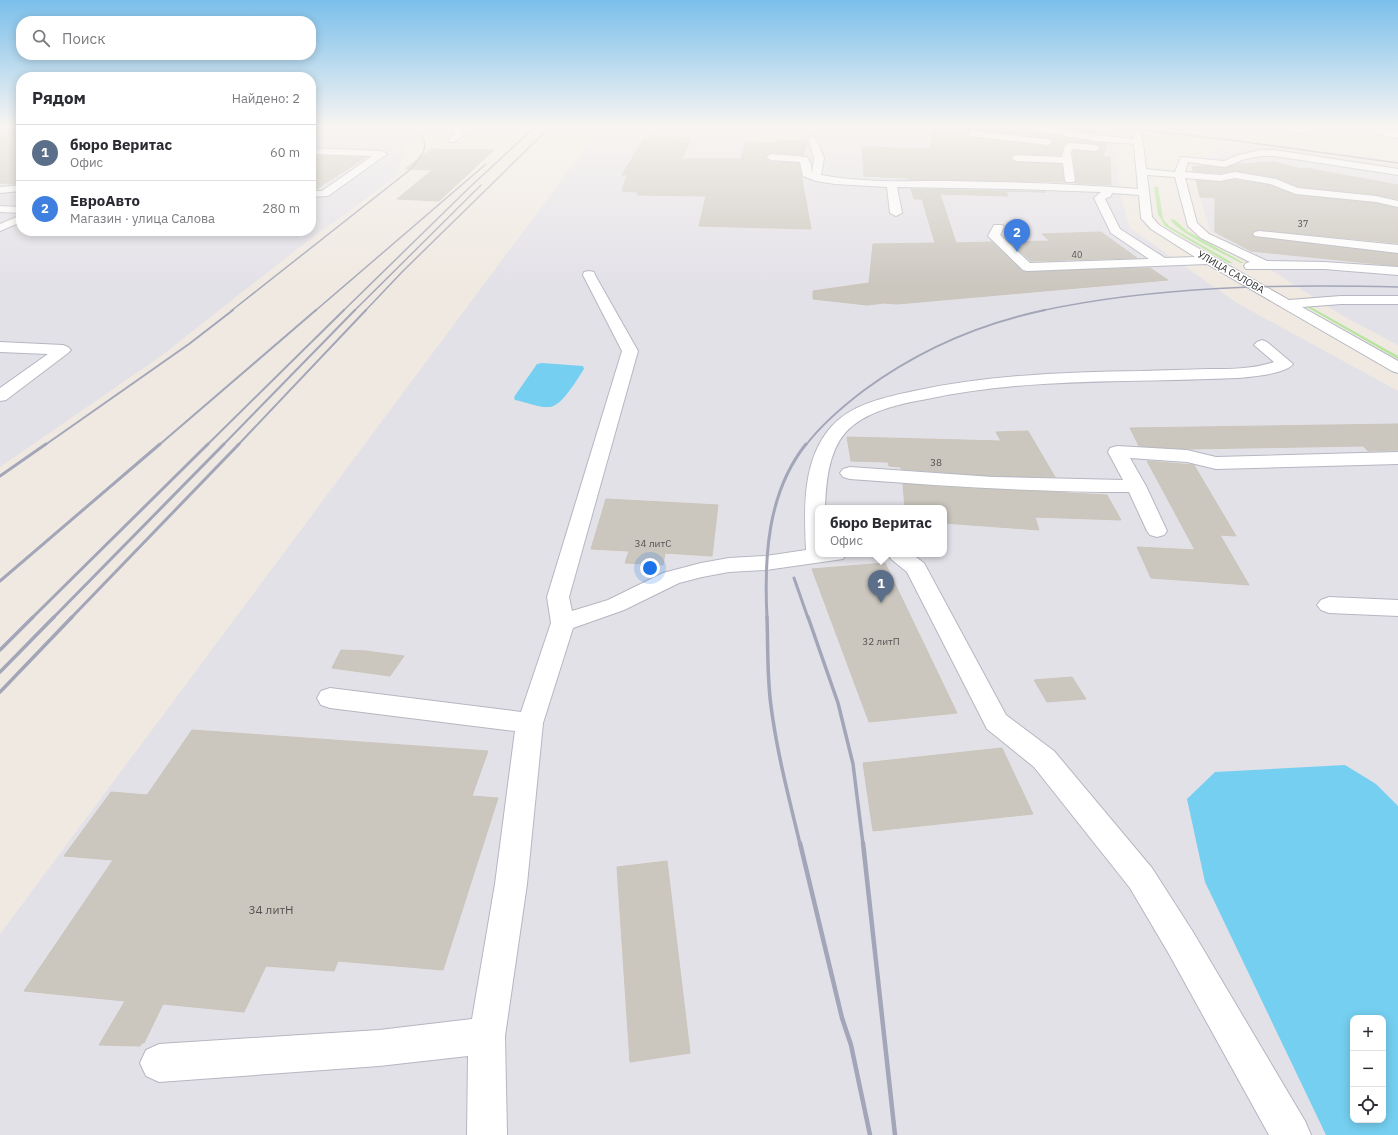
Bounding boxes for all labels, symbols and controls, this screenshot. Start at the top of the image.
search box [16,16,316,60]
icon: search [30,27,52,49]
text: Поиск [62,29,105,48]
text: Рядом [32,87,86,109]
text: Найдено: 2 [232,90,300,107]
text: бюро Веритас [70,135,172,154]
text: 1 [41,144,49,161]
text: 60 m [270,144,300,161]
text: Офис [70,154,103,171]
text: ЕвроАвто [70,191,140,210]
text: 2 [41,200,49,217]
text: 280 m [262,200,300,217]
text: Магазин · улица Салова [70,210,215,227]
house number: 37 [1298,218,1308,229]
pin: 2 [1004,219,1030,252]
street label: УЛИЦА САЛОВА [1195,248,1267,297]
house number: 40 [1072,249,1082,260]
house number: 38 [930,456,942,469]
popup [815,505,947,557]
text: бюро Веритас [830,513,932,532]
text: Офис [830,532,863,549]
house number: 34 литС [635,537,671,550]
your location [640,558,660,578]
pin: 1 [868,570,894,603]
house number: 32 литП [862,635,900,648]
house number: 34 литН [248,902,294,917]
map controls [1350,1015,1386,1123]
button: + [1350,1015,1386,1051]
button: − [1350,1051,1386,1087]
button: locate [1350,1087,1386,1123]

